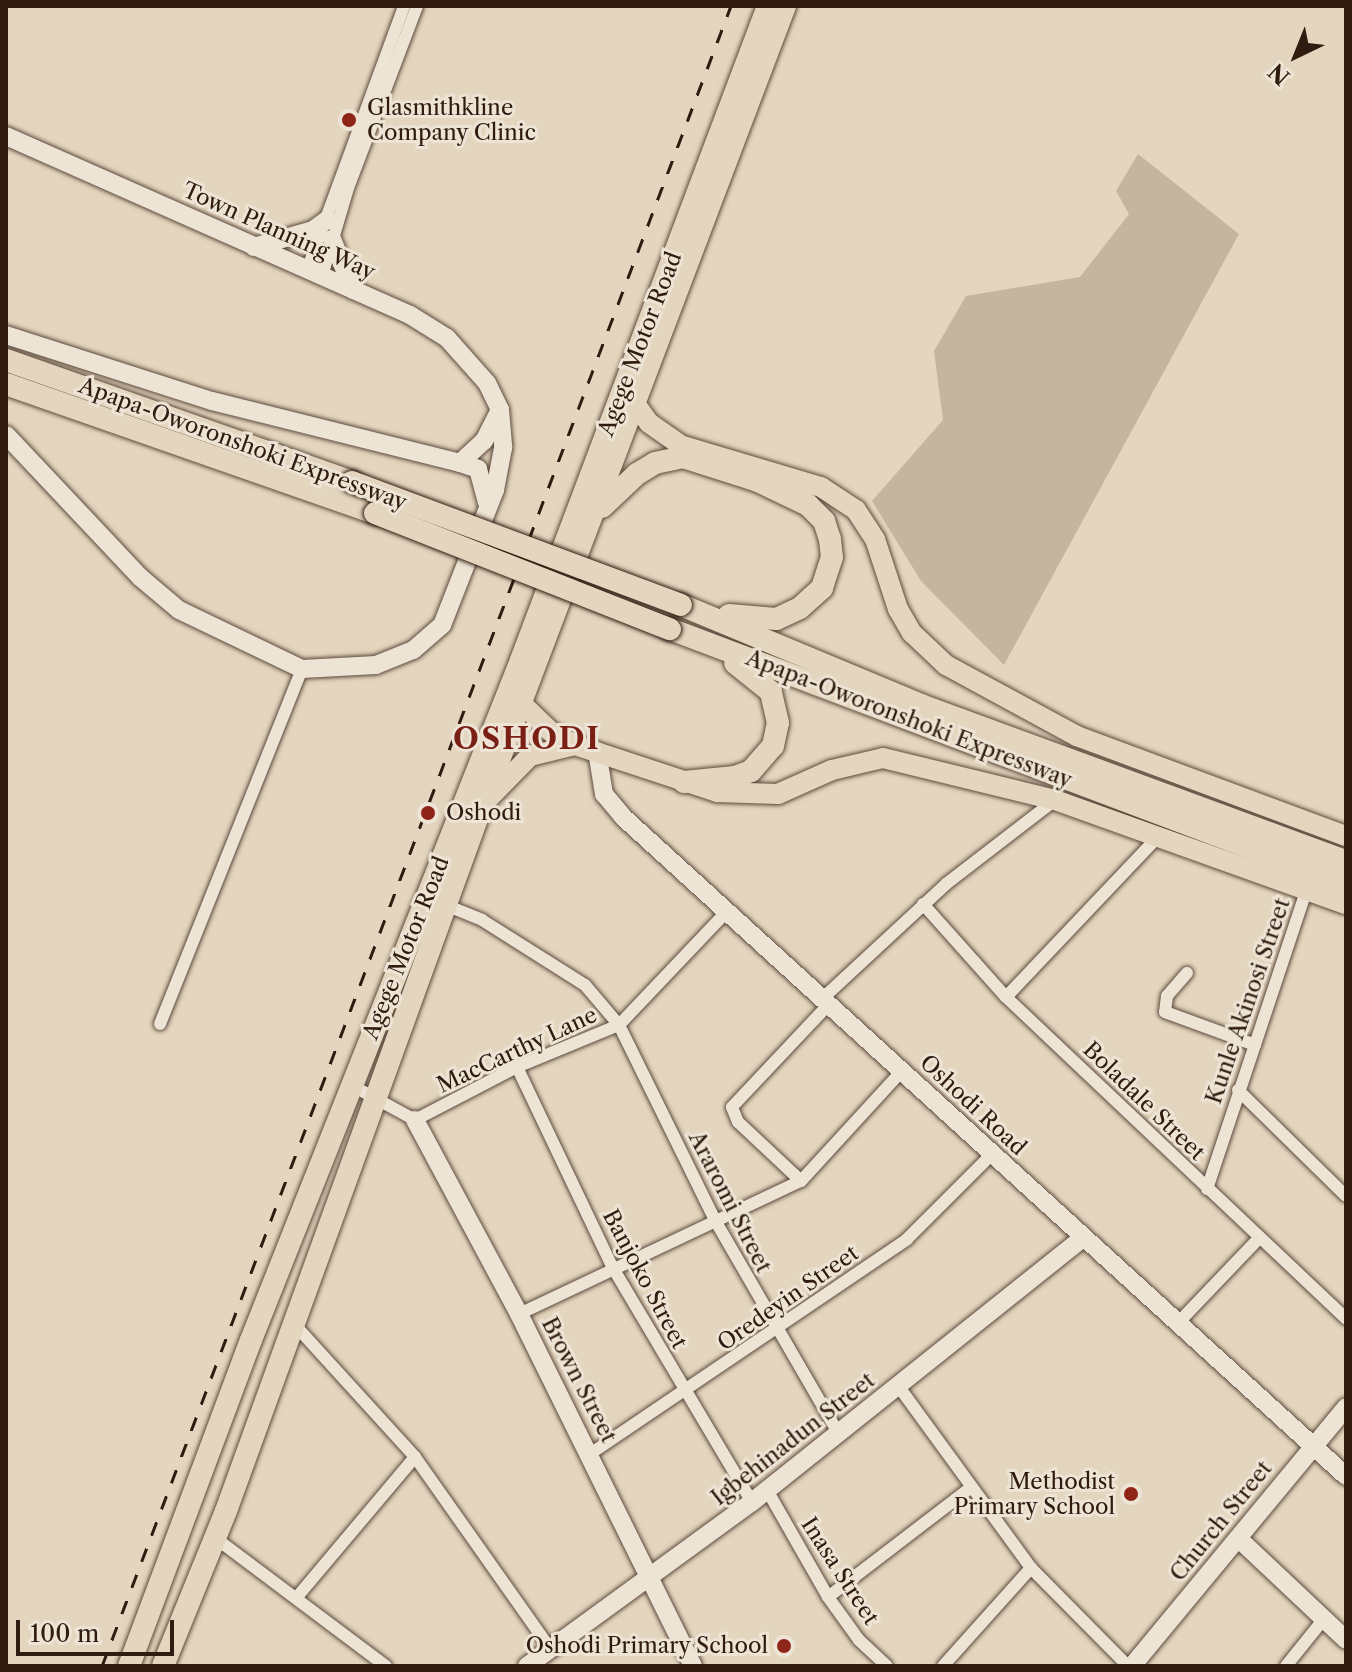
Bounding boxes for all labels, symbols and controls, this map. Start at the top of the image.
north arrow [1256,16,1336,96]
text: N [1263,58,1295,90]
place label: Glasmithkline Company Clinic [367,94,537,146]
marker: Glasmithkline Company Clinic [338,109,360,131]
street label: Town Planning Way [178,177,380,285]
street label: Agege Motor Road [593,248,687,440]
street label: Apapa-Oworonshoki Expressway [75,372,411,516]
street label: Apapa-Oworonshoki Expressway [742,644,1076,794]
district label: OSHODI [453,721,601,757]
place label: Oshodi [446,800,521,826]
marker: Oshodi [417,802,439,824]
street label: Agege Motor Road [357,852,455,1044]
street label: Kunle Akinosi Street [1200,894,1296,1108]
street label: MacCarthy Lane [432,1001,602,1099]
street label: Boladale Street [1078,1036,1210,1166]
street label: Oshodi Road [914,1049,1032,1161]
street label: Araromi Street [683,1127,777,1277]
street label: Banjoko Street [597,1205,693,1353]
street label: Oredeyin Street [713,1240,863,1356]
street label: Brown Street [536,1313,622,1447]
street label: Igbehinadun Street [706,1367,880,1511]
street label: Church Street [1165,1456,1277,1586]
place label: Methodist Primary School [953,1468,1115,1520]
marker: Methodist Primary School [1122,1485,1140,1503]
street label: Inasa Street [795,1512,885,1630]
scale bar [20,1604,178,1654]
text: 100 m [30,1619,99,1648]
place label: Oshodi Primary School [525,1633,768,1659]
marker: Oshodi Primary School [775,1637,793,1655]

